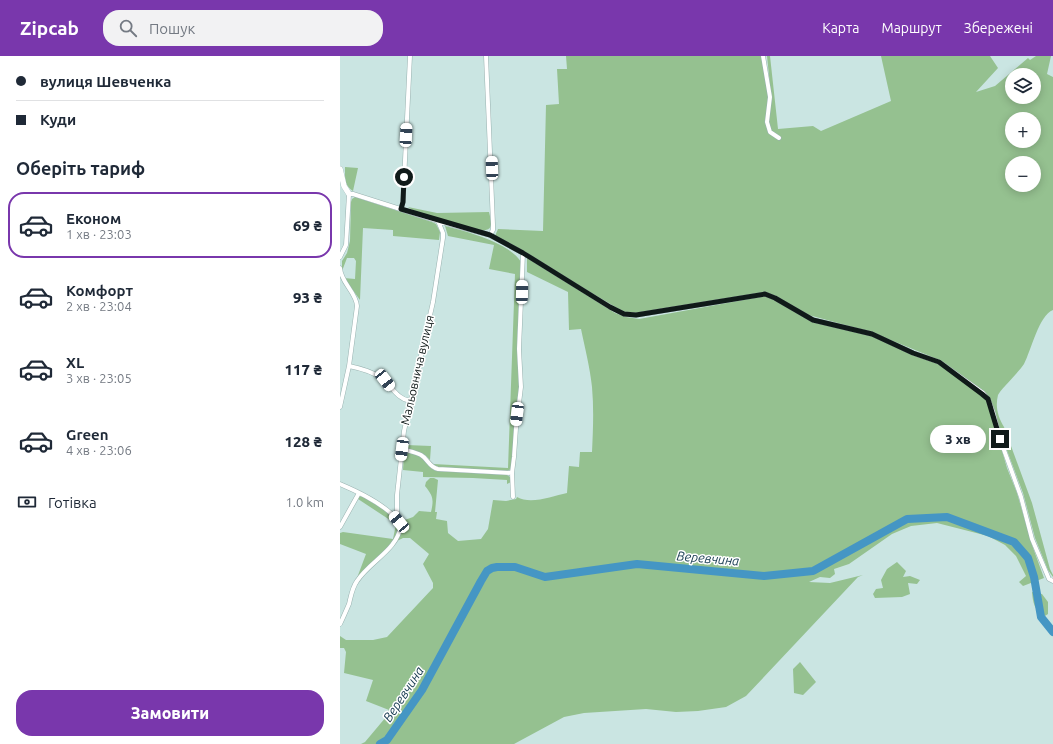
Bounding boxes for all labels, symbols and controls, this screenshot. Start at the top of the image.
search box [103,10,383,46]
text: Zipcab [20,17,79,39]
icon: search [117,17,139,39]
text: Пошук [149,20,195,37]
text: Карта [822,20,859,36]
text: Маршрут [881,20,942,36]
text: Збережені [964,20,1033,36]
map controls [1005,68,1041,192]
button: layers [1005,68,1041,104]
text: вулиця Шевченка [40,73,171,90]
text: Куди [40,111,76,128]
button: + [1005,112,1041,148]
car [399,123,413,147]
car [486,156,498,180]
button: − [1005,156,1041,192]
text: Оберіть тариф [16,158,145,178]
route start [395,168,413,186]
icon: car [18,207,54,243]
text: Економ [66,210,121,227]
text: 69 ₴ [293,217,322,234]
text: 1 хв · 23:03 [66,227,132,241]
icon: car [18,279,54,315]
car [516,280,528,304]
text: Комфорт [66,282,133,299]
text: 93 ₴ [293,289,322,306]
text: 2 хв · 23:04 [66,299,132,313]
street label: Мальовнича вулиця [398,314,436,426]
icon: car [18,351,54,387]
text: XL [66,354,84,371]
text: 117 ₴ [285,361,322,378]
car [373,367,397,393]
text: 3 хв · 23:05 [66,371,132,385]
car [510,401,524,427]
icon: car [18,423,54,459]
callout: 3 хв [930,425,986,453]
text: Green [66,426,108,443]
route end [991,430,1009,448]
text: 3 хв [945,432,971,446]
text: 128 ₴ [285,433,322,450]
car [395,436,409,462]
text: 4 хв · 23:06 [66,443,132,457]
icon: cash [16,491,38,513]
text: Готівка [48,494,97,511]
text: 1.0 km [285,495,324,509]
car [387,509,411,535]
water label: Веревчина [676,548,740,568]
water label: Веревчина [380,664,426,724]
button: Замовити [16,690,324,736]

